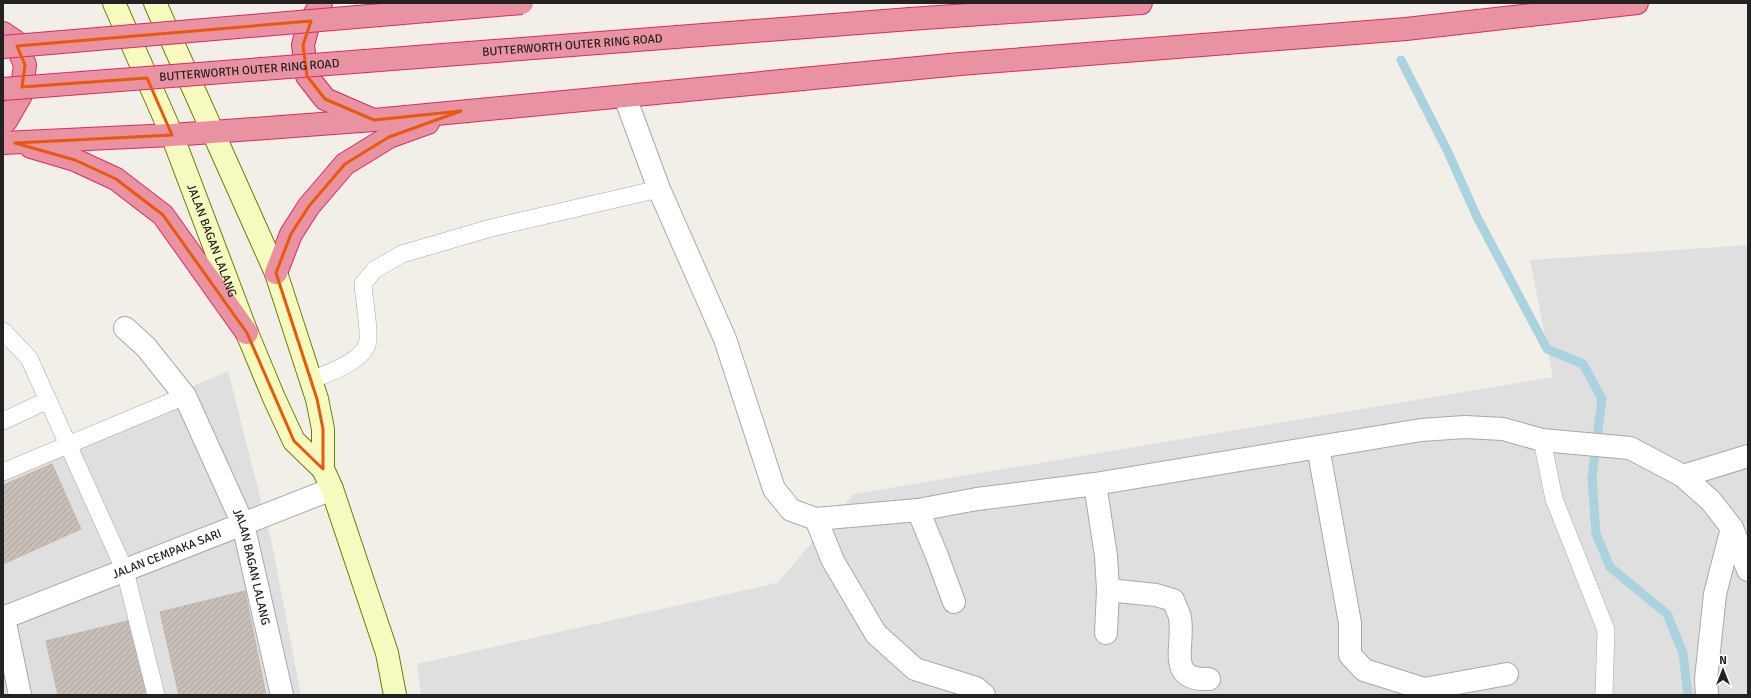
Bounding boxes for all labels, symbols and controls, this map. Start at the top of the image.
street label: BUTTERWORTH OUTER RING ROAD [482,31,663,60]
street label: BUTTERWORTH OUTER RING ROAD [159,56,340,85]
street label: JALAN BAGAN LALANG [183,182,240,299]
street label: JALAN BAGAN LALANG [229,506,273,627]
street label: JALAN CEMPAKA SARI [110,526,224,582]
north arrow [1703,650,1743,690]
text: N [1719,654,1727,667]

